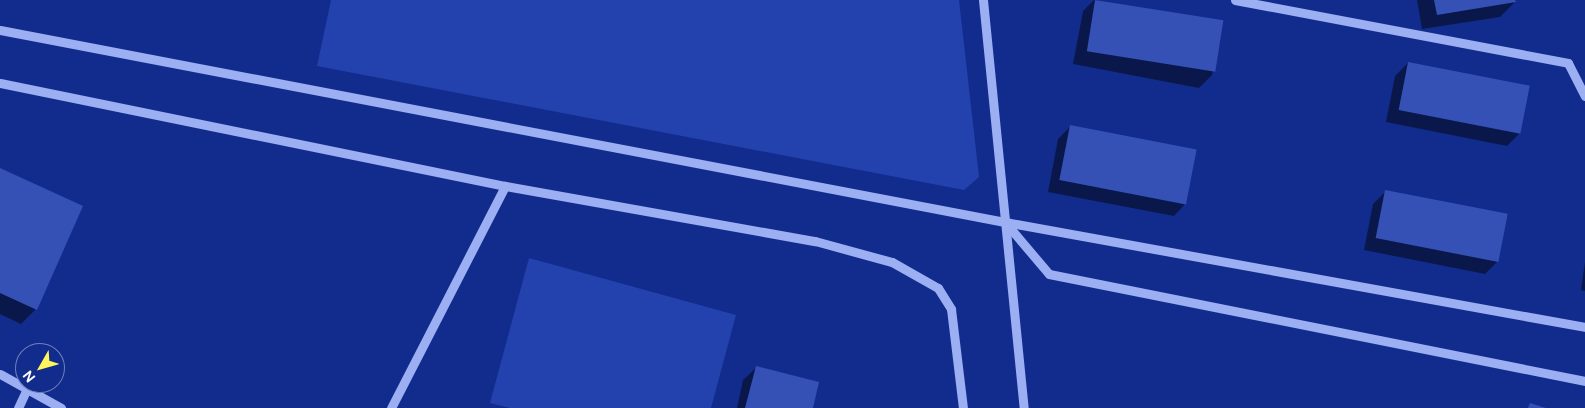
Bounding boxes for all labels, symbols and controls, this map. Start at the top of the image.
north arrow [15,343,65,393]
text: N [19,367,39,386]

